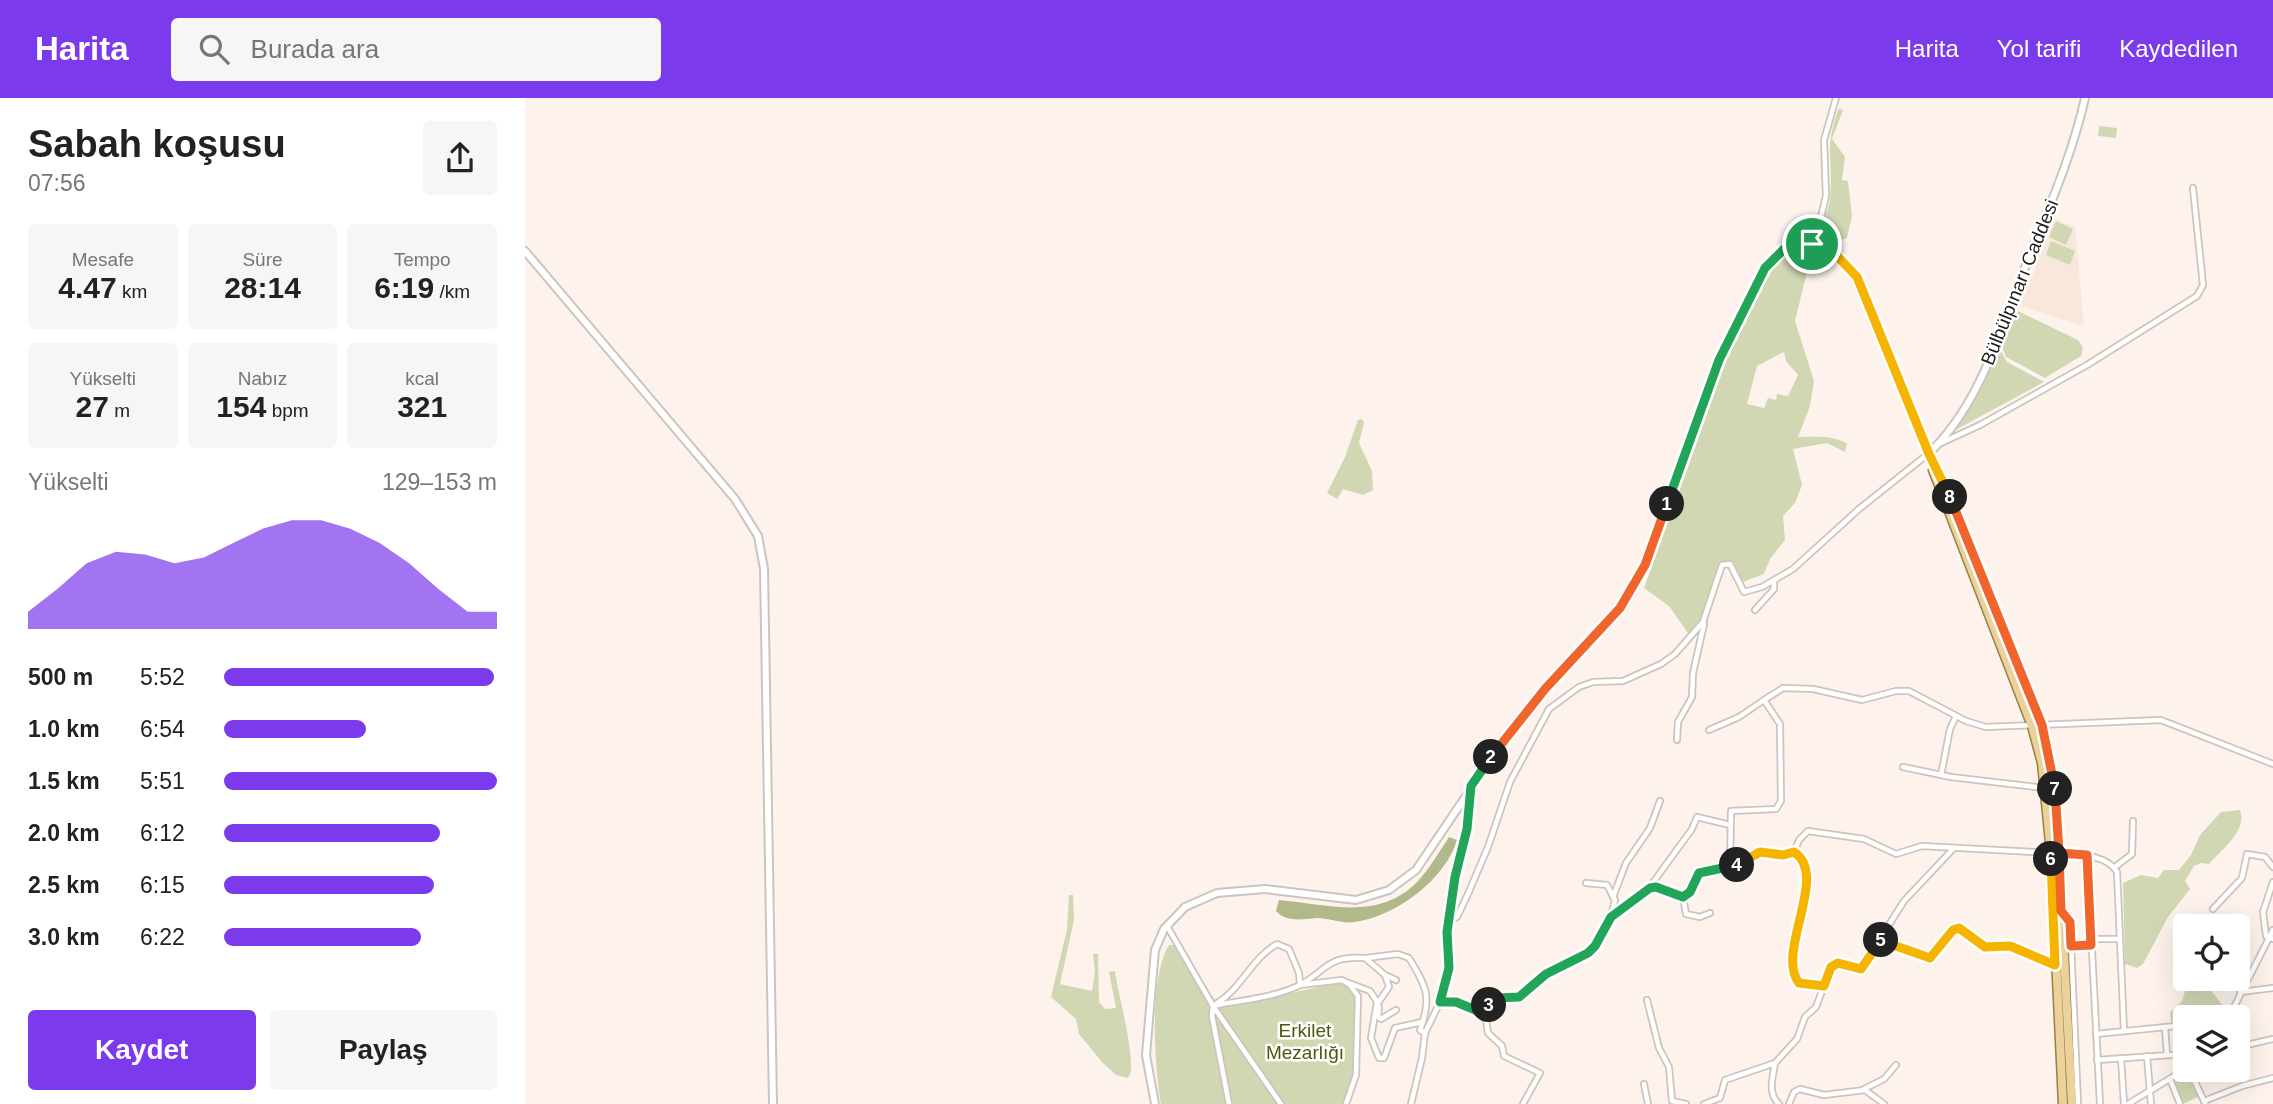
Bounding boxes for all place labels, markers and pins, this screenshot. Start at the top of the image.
pin [1782,214,1842,274]
pin: 8 [1933,480,1967,514]
pin: 1 [1649,486,1685,522]
pin: 2 [1473,740,1509,774]
pin: 7 [2037,772,2073,806]
pin: 6 [2033,842,2069,876]
pin: 4 [1719,848,1755,882]
pin: 5 [1863,922,1899,958]
pin: 3 [1471,988,1507,1023]

